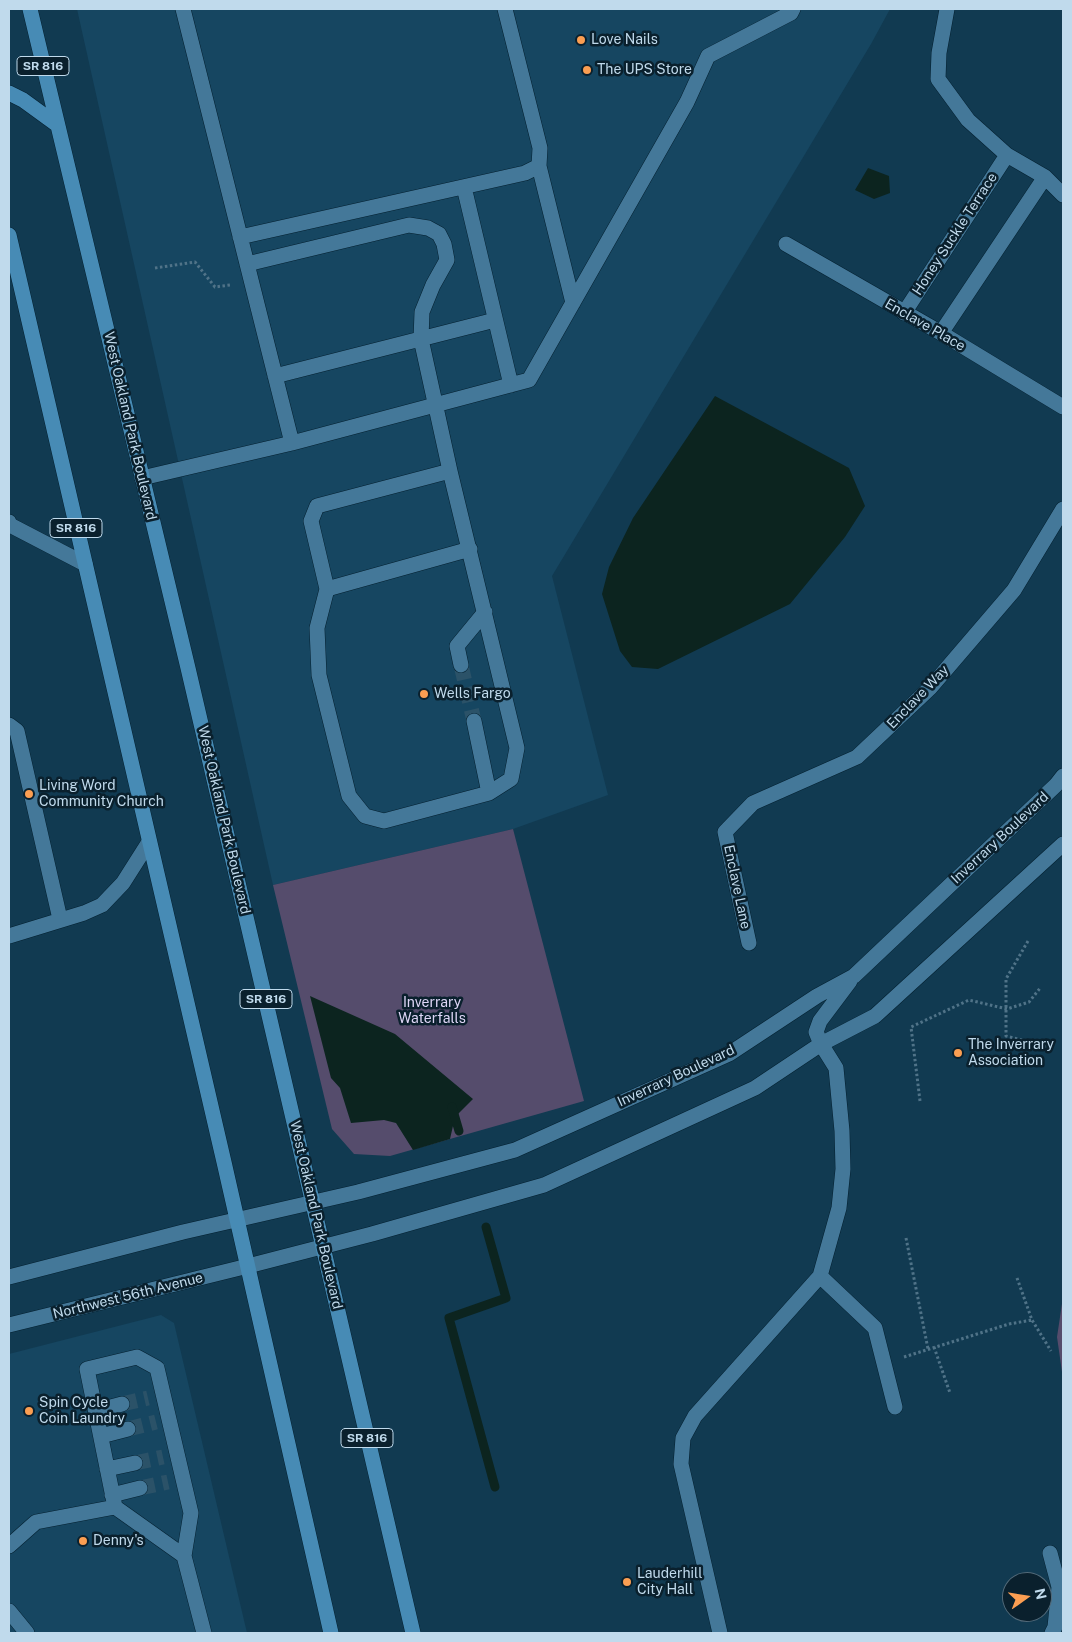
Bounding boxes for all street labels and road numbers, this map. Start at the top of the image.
road number: SR 816 [17,56,69,76]
street label: Honey Suckle Terrace [909,170,1001,298]
street label: Enclave Place [882,295,968,355]
street label: West Oakland Park Boulevard [100,330,160,522]
road number: SR 816 [50,518,102,538]
street label: Enclave Way [884,662,952,732]
street label: West Oakland Park Boulevard [194,724,254,916]
street label: Inverrary Boulevard [948,788,1052,888]
street label: Enclave Lane [720,843,754,931]
road number: SR 816 [240,990,292,1009]
street label: Inverrary Boulevard [615,1042,737,1110]
street label: West Oakland Park Boulevard [286,1119,346,1311]
street label: Northwest 56th Avenue [51,1269,205,1323]
road number: SR 816 [341,1429,393,1448]

